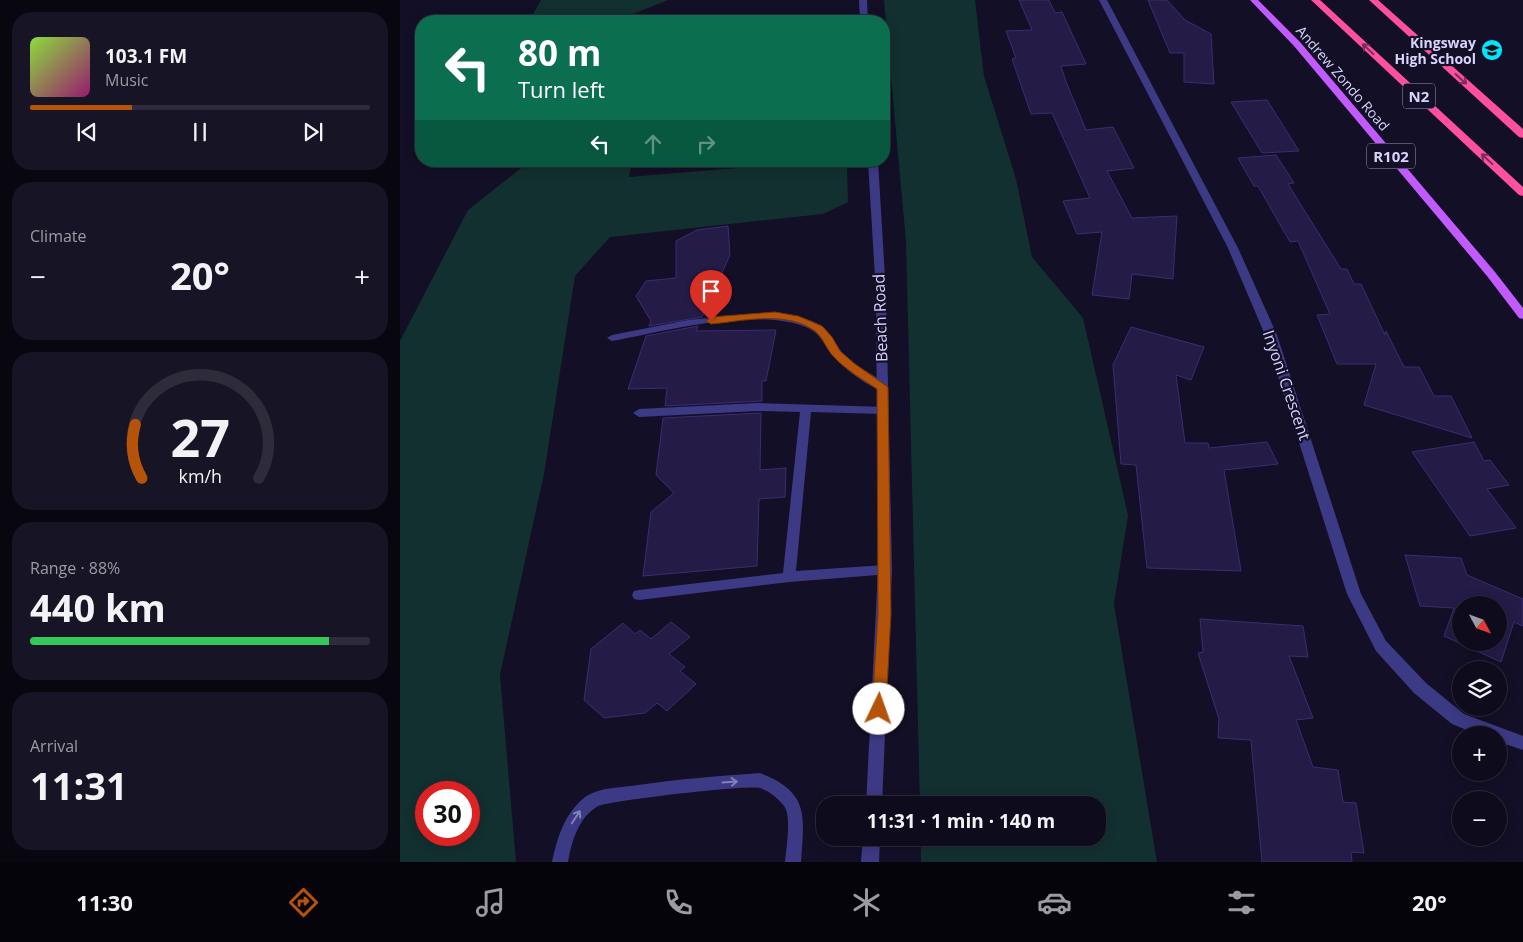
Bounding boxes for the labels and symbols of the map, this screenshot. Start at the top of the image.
street label: Andrew Zondo Road [1292,22,1394,134]
place label: Kingsway High School [1395,33,1476,68]
school or university icon: Kingsway High School [1480,38,1504,62]
one-way arrow [1362,43,1375,55]
one-way arrow [1455,73,1468,85]
road number: N2 [1403,84,1435,108]
road number: R102 [1367,144,1415,168]
one-way arrow [1481,153,1494,165]
pin [690,270,732,321]
street label: Beach Road [867,274,893,362]
street label: Inyoni Crescent [1258,327,1316,443]
north arrow [1452,596,1508,651]
position arrow [852,682,904,734]
one-way arrow [722,778,738,787]
speed limit sign: 30 [415,781,480,846]
one-way arrow [572,810,582,824]

